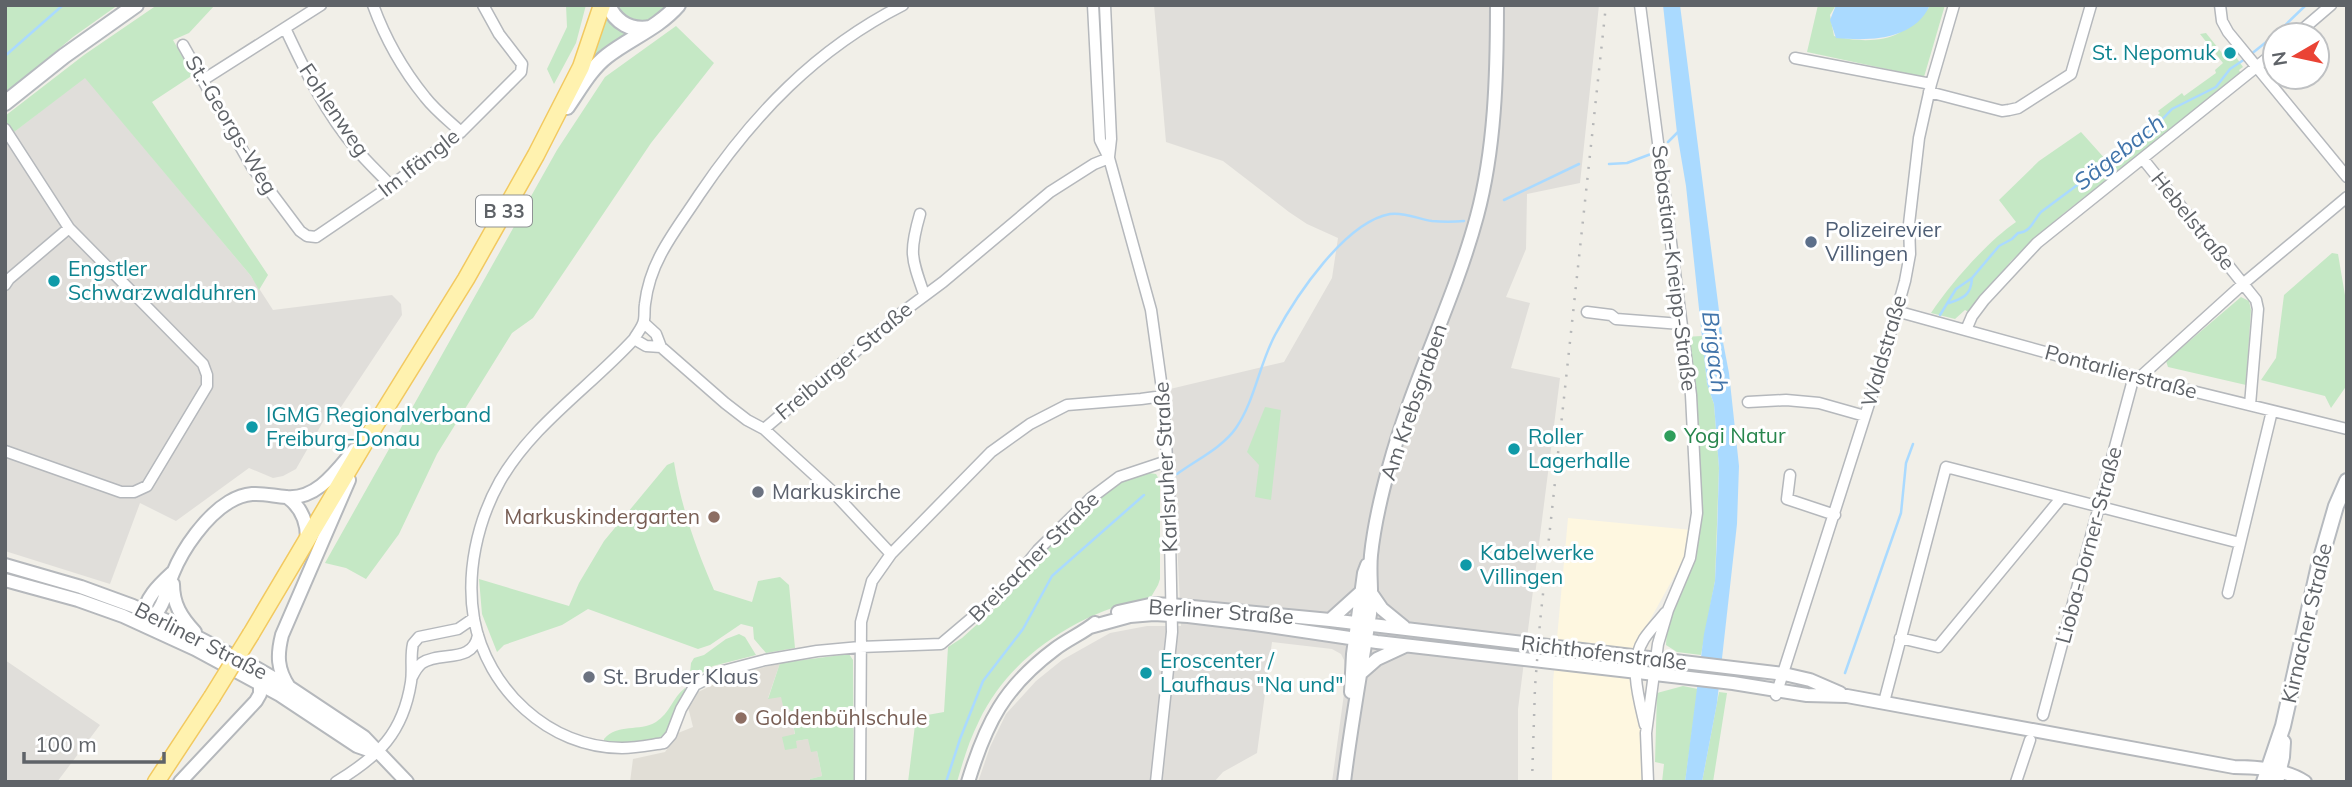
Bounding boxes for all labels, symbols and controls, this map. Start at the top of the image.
north arrow [2261,21,2331,91]
place label: St. Nepomuk [2092,39,2216,65]
marker: St. Nepomuk [2222,45,2238,61]
street label: St.-Georgs-Weg [180,50,283,199]
text: N [2266,50,2292,68]
street label: Fohlenweg [294,58,375,161]
water label: Sägebach [2068,107,2170,196]
street label: Im Ifängle [373,122,464,202]
street label: Sebastian-Kneipp-Straße [1647,143,1703,392]
street label: Hebelstraße [2146,166,2241,275]
road number: B 33 [476,196,532,226]
place label: Polizeirevier Villingen [1825,216,1942,266]
marker: Polizeirevier Villingen [1803,234,1819,250]
place label: Engstler Schwarzwalduhren [68,255,257,305]
marker: Engstler Schwarzwalduhren [46,273,62,289]
street label: Waldstraße [1855,292,1911,410]
street label: Freiburger Straße [770,296,917,425]
water label: Brigach [1696,309,1735,394]
street label: Am Krebsgraben [1374,320,1452,483]
street label: Pontarlierstraße [2042,338,2200,404]
street label: Karlsruher Straße [1148,381,1182,553]
place label: IGMG Regionalverband Freiburg-Donau [266,401,491,451]
marker: IGMG Regionalverband Freiburg-Donau [244,419,260,435]
place label: Yogi Natur [1683,422,1786,448]
place label: Roller Lagerhalle [1528,423,1630,473]
marker: Yogi Natur [1662,428,1678,444]
marker: Roller Lagerhalle [1506,441,1522,457]
street label: Lioba-Dorner-Straße [2049,444,2127,646]
place label: Markuskirche [772,478,901,504]
marker: Markuskirche [750,484,766,500]
street label: Breisacher Straße [963,486,1104,627]
place label: Markuskindergarten [504,503,700,529]
marker: Markuskindergarten [706,509,722,525]
place label: Kabelwerke Villingen [1480,539,1594,589]
street label: Kirnacher Straße [2275,540,2337,705]
marker: Kabelwerke Villingen [1458,557,1474,573]
street label: Berliner Straße [1148,593,1295,629]
street label: Berliner Straße [131,596,272,685]
street label: Richthofenstraße [1520,629,1688,675]
place label: Eroscenter / Laufhaus "Na und" [1160,647,1343,697]
place label: St. Bruder Klaus [603,663,759,689]
marker: Eroscenter / Laufhaus "Na und" [1138,665,1154,681]
marker: St. Bruder Klaus [581,669,597,685]
place label: Goldenbühlschule [755,704,927,730]
marker: Goldenbühlschule [733,710,749,726]
scale bar [24,720,164,764]
text: 100 m [35,731,97,757]

